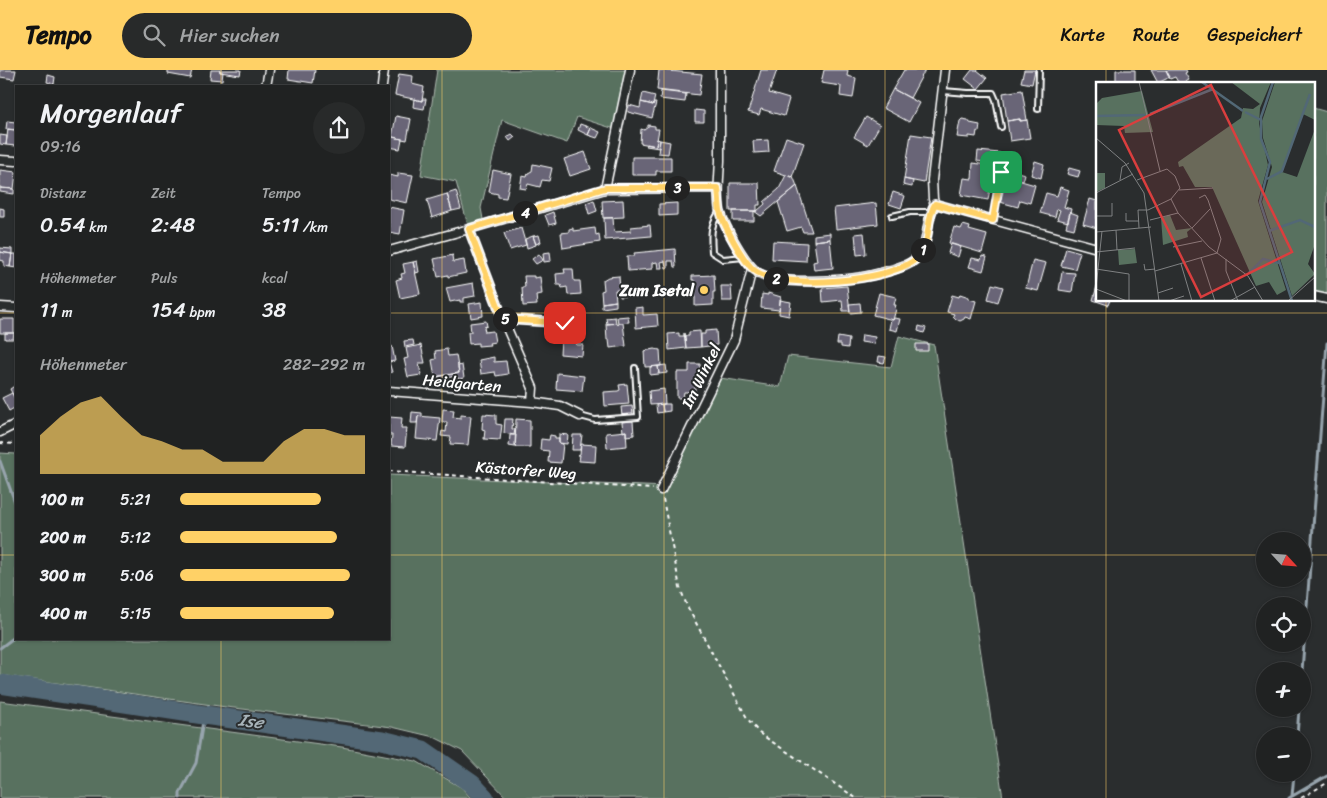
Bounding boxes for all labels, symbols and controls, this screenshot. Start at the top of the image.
search box [122,13,472,58]
text: Tempo [25,14,92,56]
text: Hier suchen [180,19,279,52]
text: Karte [1060,19,1105,51]
text: Route [1133,19,1179,51]
text: Gespeichert [1207,19,1302,51]
icon: search [140,21,168,49]
inset map [1096,82,1314,301]
text: Morgenlauf [40,88,182,137]
button: share [313,102,365,154]
text: 09:16 [40,132,81,161]
pin [980,151,1022,193]
icon: arrive [987,158,1015,186]
pin: 3 [664,176,690,200]
text: 3 [674,176,681,201]
text: Distanz [40,181,86,206]
text: Zeit [151,181,176,206]
text: Tempo [262,181,301,206]
pin: 4 [512,200,538,226]
text: 4 [521,201,530,226]
text: 0.54 [40,206,86,244]
text: 2:48 [151,206,195,244]
text: 5:11 [262,206,299,244]
text: km [86,215,107,240]
text: /km [299,215,328,240]
pin: 1 [910,238,936,262]
text: 1 [920,238,927,263]
text: Höhenmeter [40,266,116,291]
text: Puls [151,266,177,291]
text: kcal [262,266,287,291]
pin: 2 [764,266,788,292]
text: 2 [772,267,781,292]
place label: Zum Isetal [618,276,695,305]
marker: Zum Isetal [698,284,710,296]
text: 11 [40,291,58,329]
text: 154 [151,291,186,329]
text: 38 [262,291,286,329]
text: m [58,300,72,325]
text: bpm [186,300,215,325]
pin [544,302,586,344]
pin: 5 [492,306,518,332]
text: 5 [501,307,510,332]
icon: check [551,309,579,337]
street label: Im Winkel [672,338,729,414]
text: Höhenmeter [40,350,126,379]
text: 282–292 m [283,350,365,379]
street label: Heidgarten [421,365,503,401]
street label: Kästorfer Weg [475,452,577,488]
text: 100 m [40,485,84,514]
text: 5:21 [120,485,151,514]
text: 200 m [40,523,86,552]
text: 5:12 [120,523,151,552]
north arrow [1256,532,1311,588]
map controls [1256,532,1311,782]
text: 300 m [40,561,85,590]
text: 5:06 [120,561,154,590]
button: locate [1256,597,1311,652]
text: 400 m [40,599,87,628]
text: 5:15 [120,599,151,628]
button: + [1256,662,1311,717]
water label: Ise [236,703,267,739]
button: − [1256,727,1311,782]

